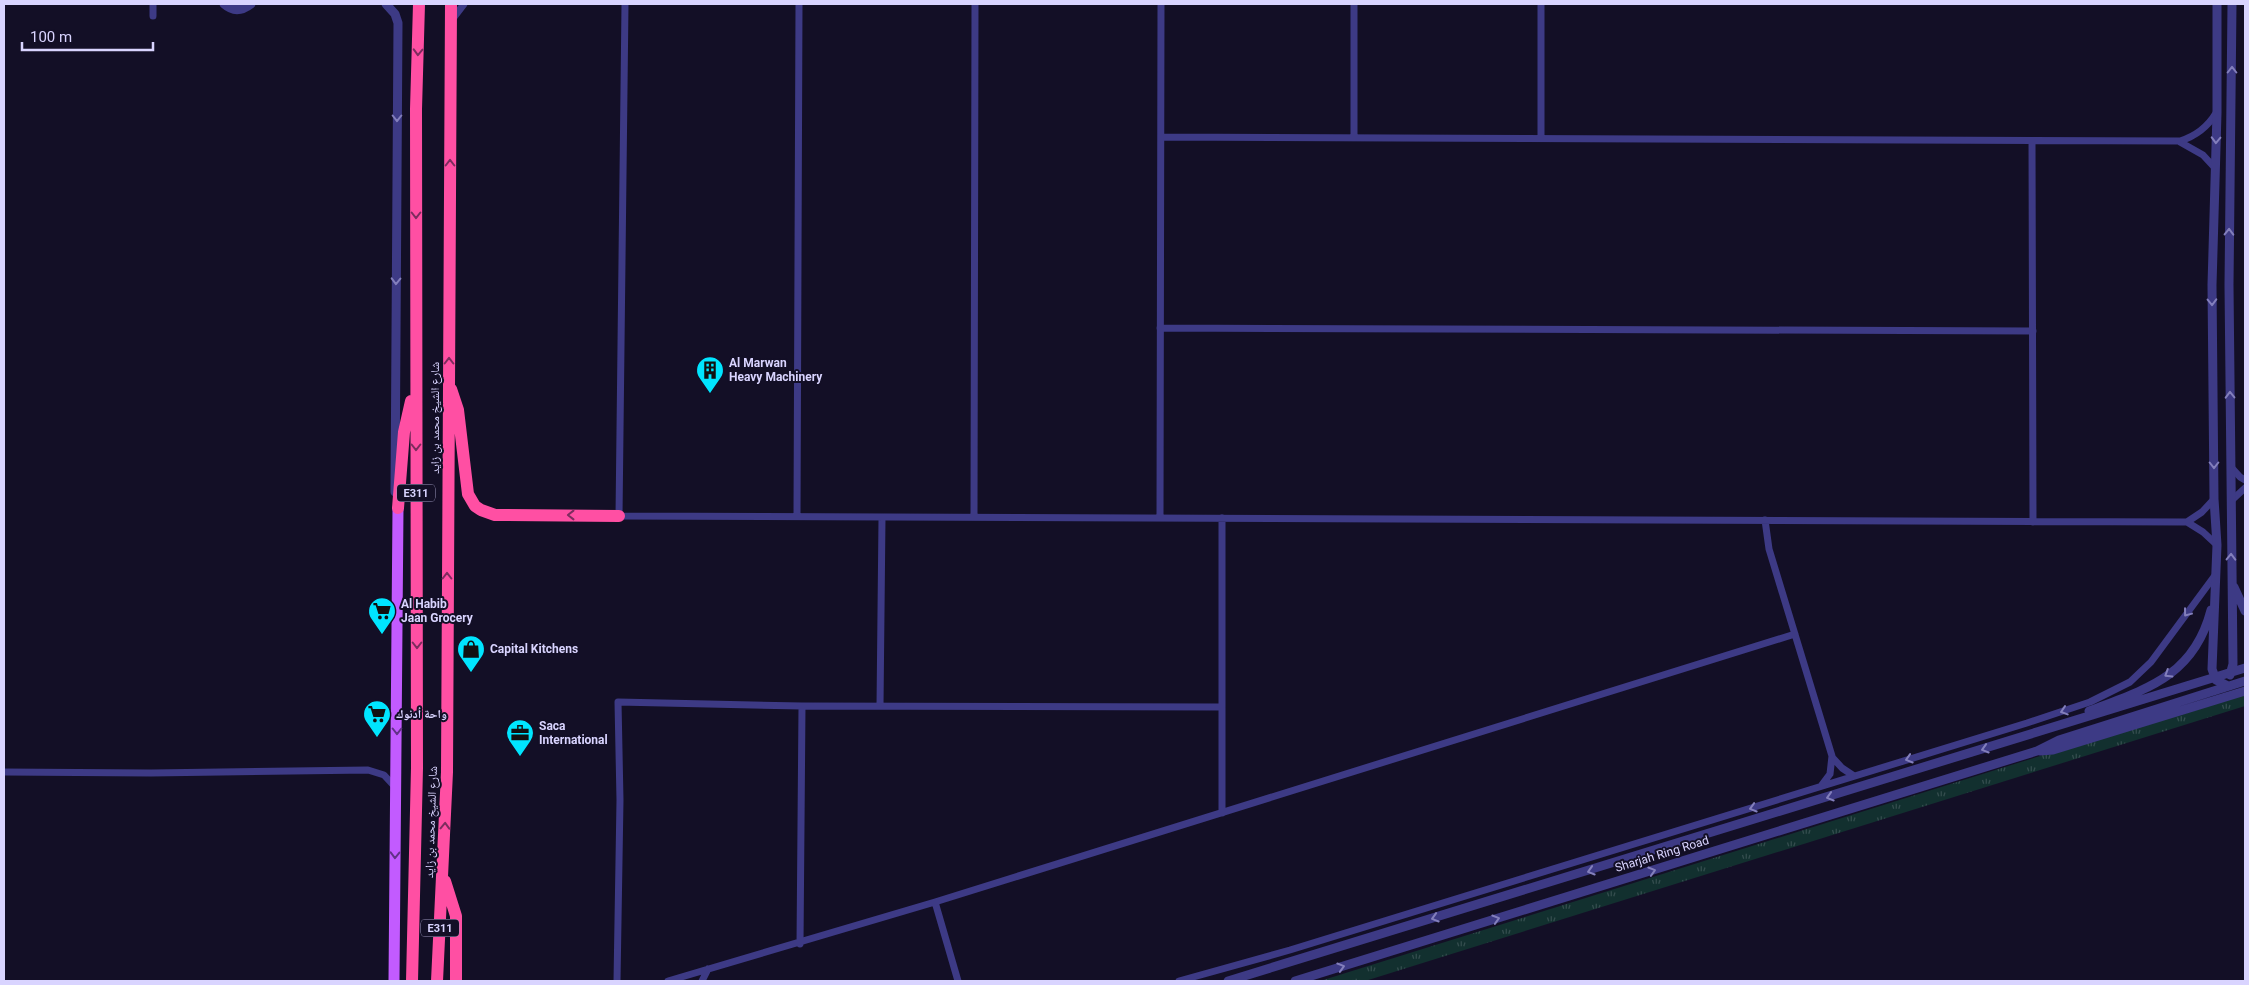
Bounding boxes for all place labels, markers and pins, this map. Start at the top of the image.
building icon: Al Marwan Heavy Machinery [695,355,725,394]
place label: Al Marwan Heavy Machinery [729,356,823,384]
supermarket icon: Al Habib Jaan Grocery [367,596,397,635]
place label: Al Habib Jaan Grocery [401,597,474,625]
shop icon: Capital Kitchens [456,634,486,673]
place label: Capital Kitchens [490,642,578,656]
supermarket icon: واحة أدنوك [362,699,392,738]
place label: واحة أدنوك [396,707,447,721]
office icon: Saca International [505,718,535,757]
place label: Saca International [539,719,608,747]

